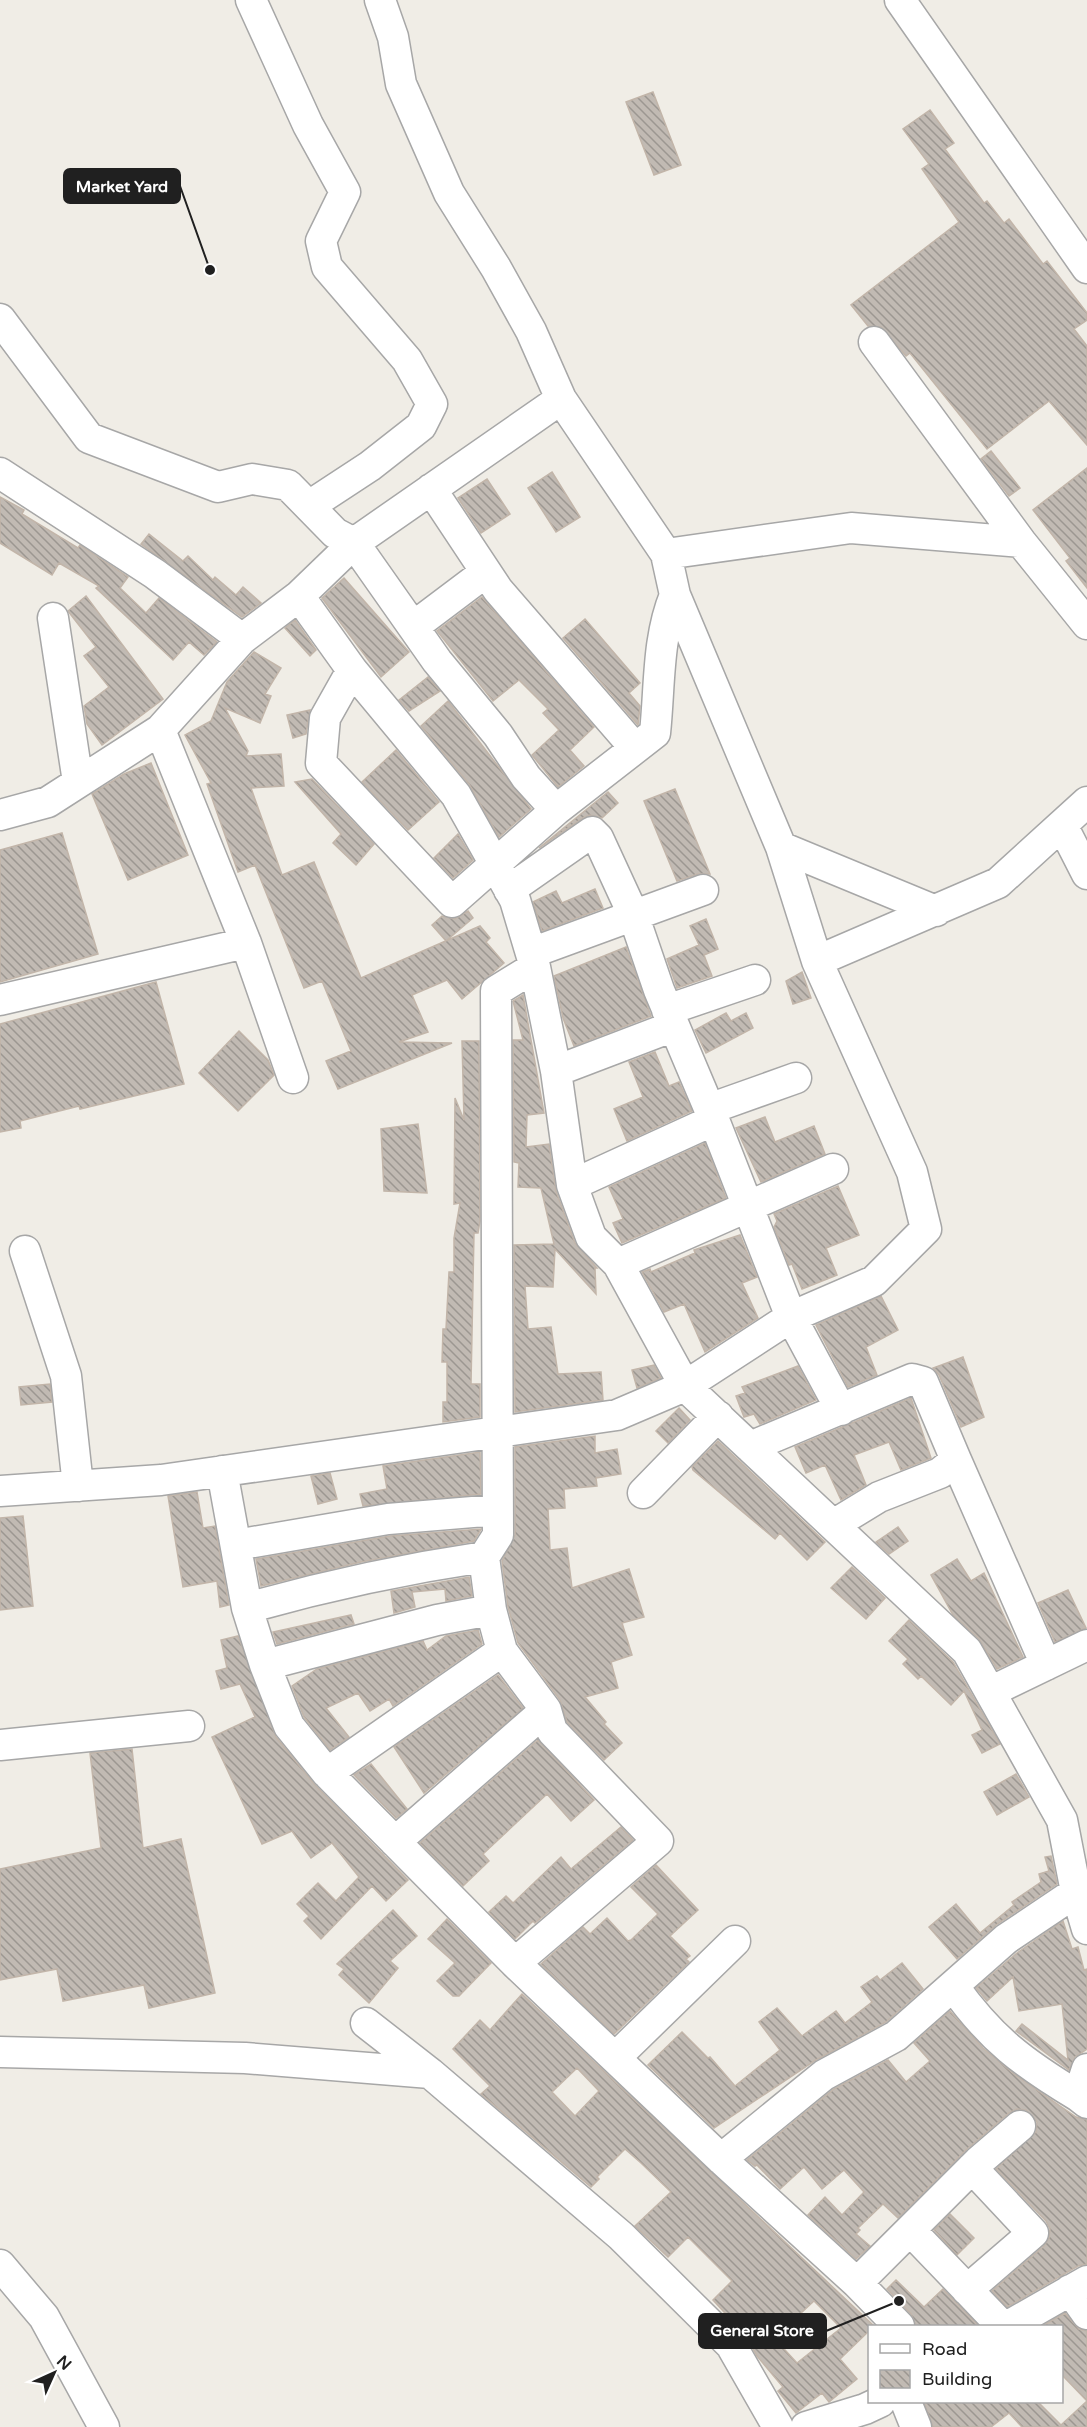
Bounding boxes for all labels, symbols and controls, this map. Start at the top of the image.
callout: Market Yard [64,169,180,203]
text: Market Yard [76,177,168,197]
callout: General Store [699,2314,826,2348]
text: General Store [710,2321,814,2341]
legend [868,2325,1063,2403]
text: Road [922,2338,967,2360]
north arrow [24,2343,84,2403]
text: N [52,2351,76,2375]
text: Building [922,2368,992,2390]

